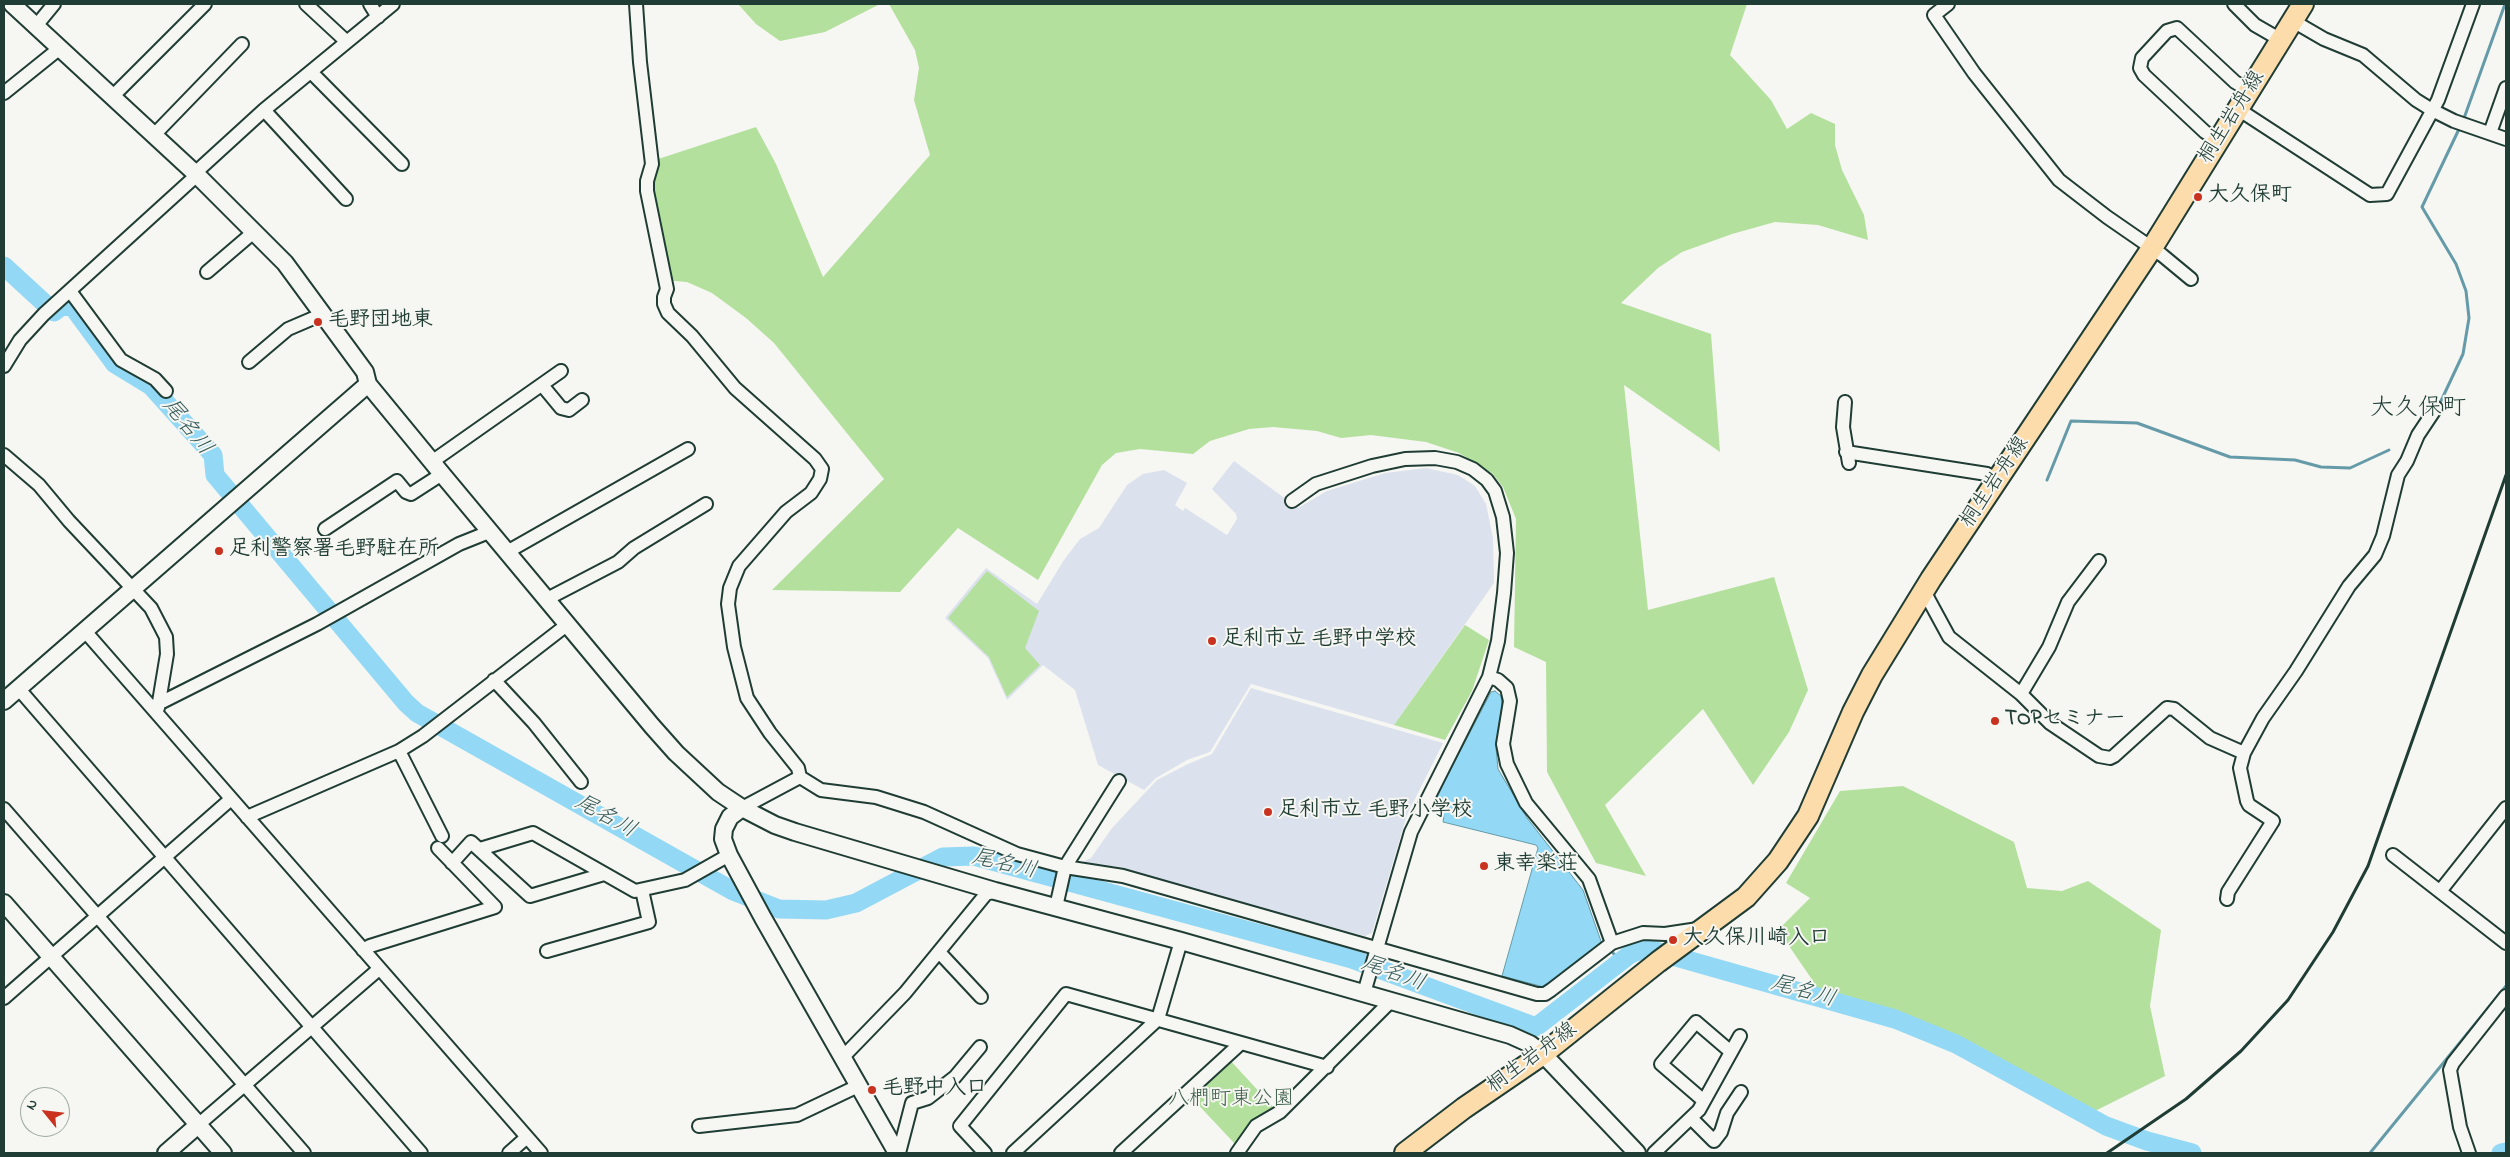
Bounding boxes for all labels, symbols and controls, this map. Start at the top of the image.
street label: 桐生岩舟線 [2194,67,2272,169]
place label: 大久保町 [2208,184,2292,210]
marker: 大久保町 [2192,191,2204,203]
place label: 毛野団地東 [328,309,433,335]
marker: 毛野団地東 [312,316,324,328]
water label: 尾名川 [155,394,217,462]
district label: 大久保町 [2370,396,2466,424]
street label: 桐生岩舟線 [1956,432,2036,534]
place label: 足利警察署毛野駐在所 [229,538,439,564]
marker: 足利警察署毛野駐在所 [213,545,225,557]
place label: 足利市立 毛野中学校 [1222,628,1416,654]
marker: 足利市立 毛野中学校 [1206,635,1218,647]
place label: TOPセミナー [2005,708,2126,734]
marker: TOPセミナー [1989,715,2001,727]
water label: 尾名川 [570,790,640,846]
place label: 足利市立 毛野小学校 [1278,799,1472,825]
marker: 足利市立 毛野小学校 [1262,806,1274,818]
water label: 尾名川 [969,846,1039,886]
place label: 東幸楽荘 [1494,853,1578,879]
marker: 東幸楽荘 [1478,860,1490,872]
place label: 大久保川崎入口 [1683,927,1830,953]
marker: 大久保川崎入口 [1667,934,1679,946]
water label: 尾名川 [1357,951,1429,999]
water label: 尾名川 [1768,971,1838,1015]
street label: 桐生岩舟線 [1483,1018,1583,1100]
place label: 毛野中入口 [882,1077,987,1103]
marker: 毛野中入口 [866,1084,878,1096]
north arrow [20,1087,70,1137]
park label: 八椚町東公園 [1168,1088,1294,1114]
text: N [21,1096,44,1114]

